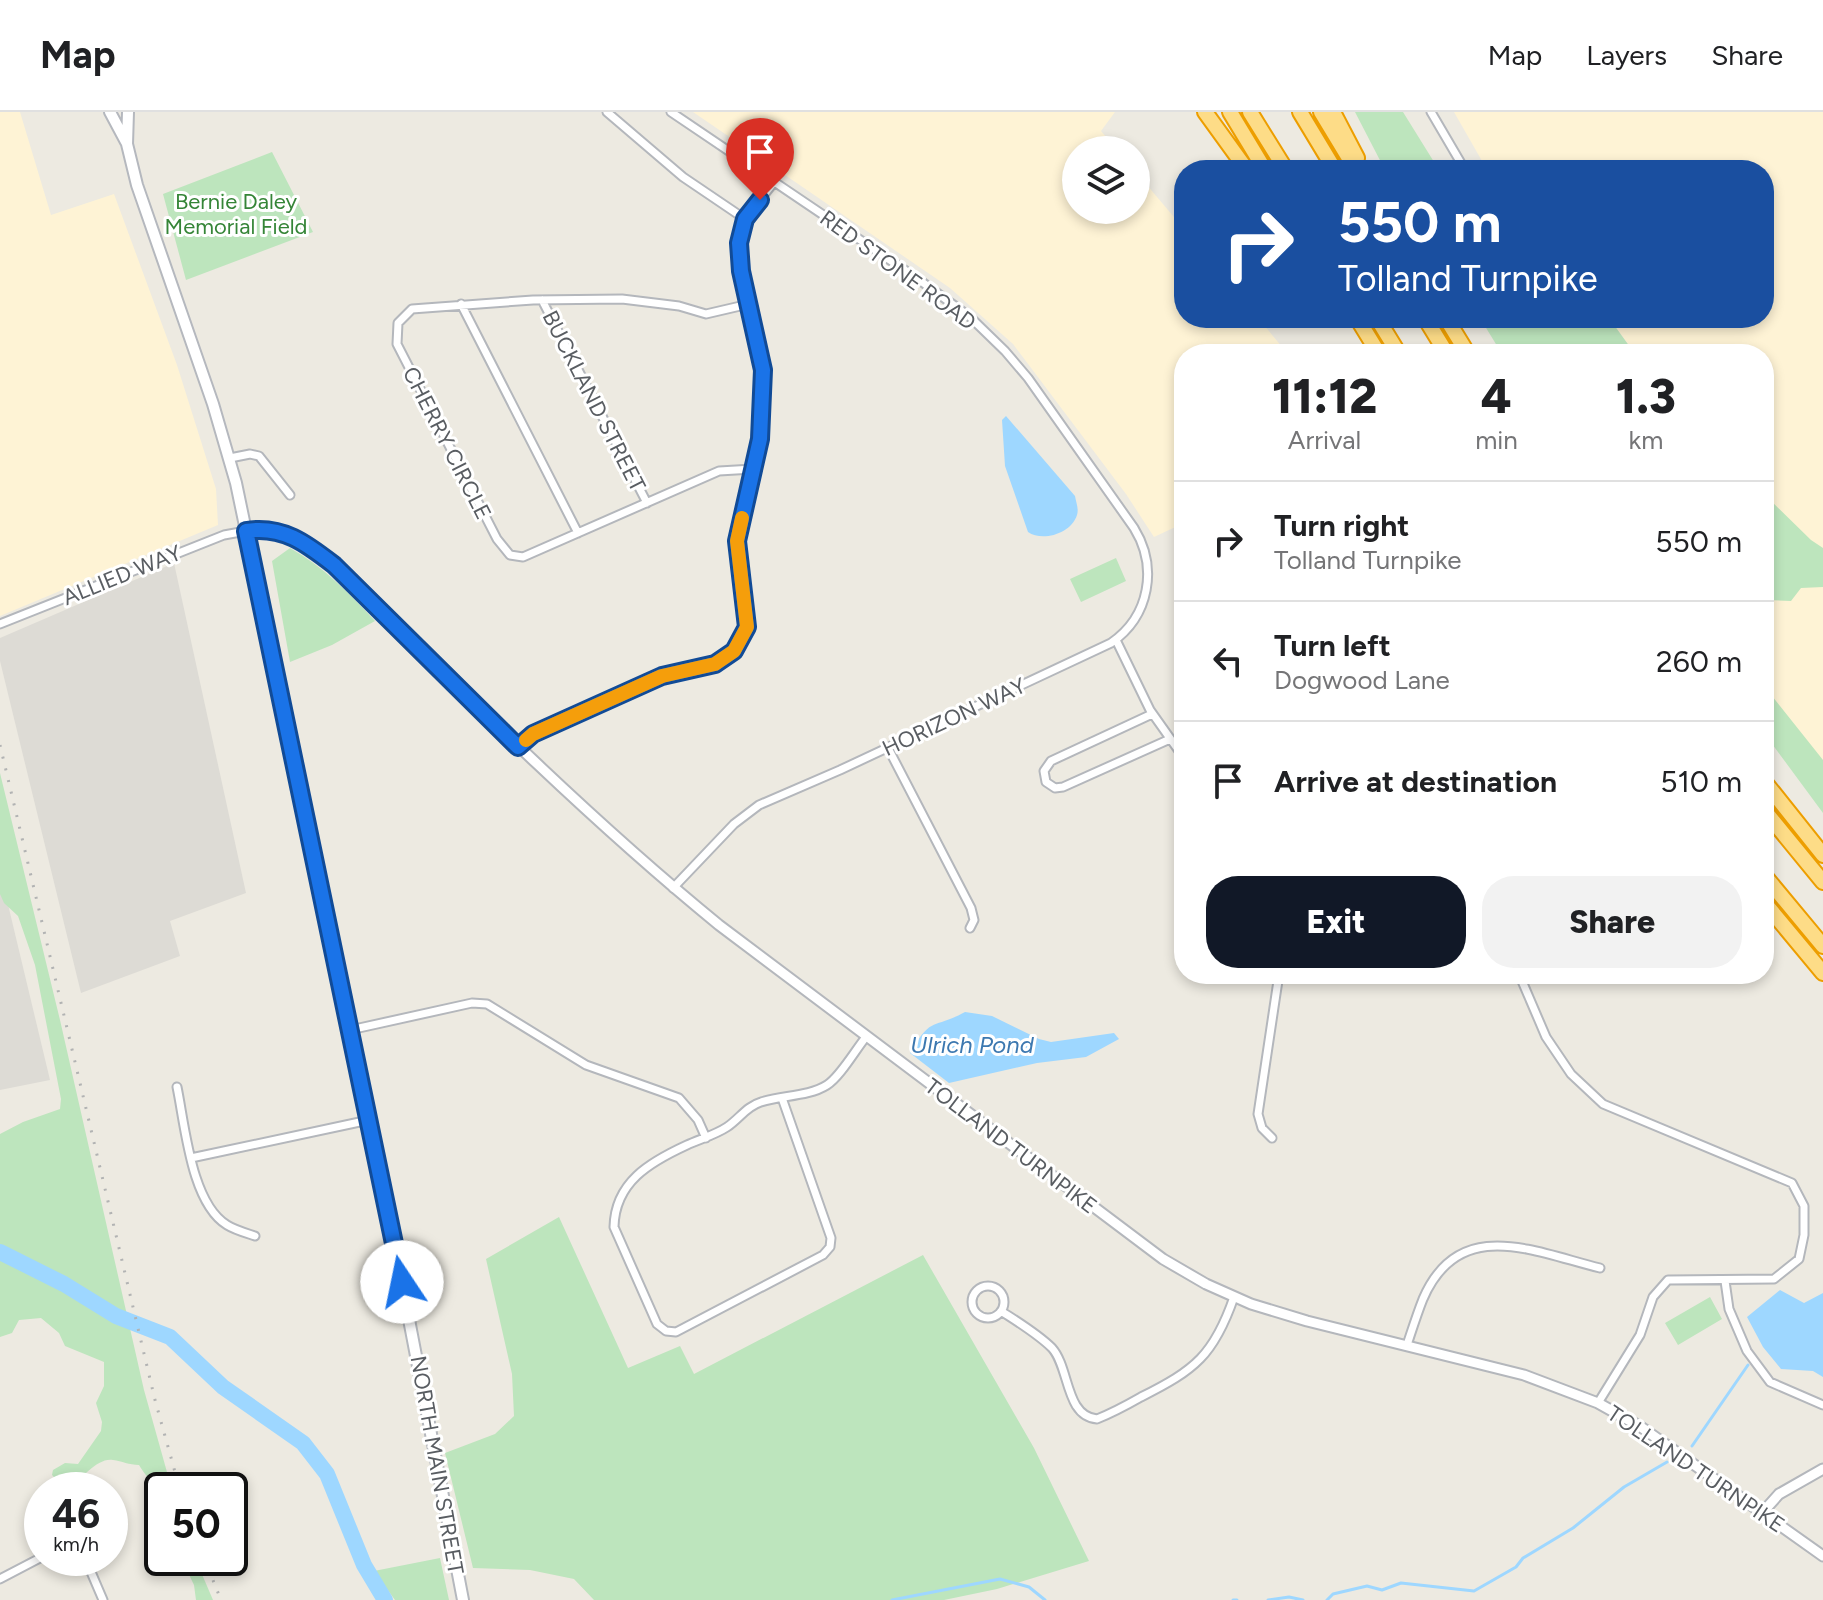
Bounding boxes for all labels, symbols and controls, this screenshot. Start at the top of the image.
text: Map [40,32,116,78]
text: Map [1488,38,1542,72]
text: Layers [1586,38,1667,72]
text: Share [1711,38,1783,72]
pin [726,118,794,200]
icon: arrive [738,130,782,174]
map controls [1062,136,1150,224]
button: layers [1062,136,1150,224]
park label: Bernie Daley Memorial Field [165,188,307,240]
text: 550 m [1338,189,1502,256]
icon: right [1206,192,1310,296]
street label: RED STONE ROAD [815,204,981,336]
text: Tolland Turnpike [1338,257,1598,300]
street label: BUCKLAND STREET [537,306,651,496]
street label: CHERRY CIRCLE [397,362,497,524]
text: 11:12 [1272,367,1377,425]
text: 4 [1481,367,1512,425]
text: 1.3 [1616,367,1676,425]
text: Arrival [1288,424,1361,456]
text: min [1475,424,1518,456]
text: km [1629,424,1663,456]
text: Turn right [1274,507,1409,544]
icon: right [1206,519,1250,563]
text: 550 m [1655,523,1742,560]
street label: ALLIED WAY [59,539,186,611]
text: Tolland Turnpike [1274,544,1462,576]
text: Turn left [1274,627,1391,664]
icon: left [1206,639,1250,683]
text: 260 m [1656,643,1742,680]
text: Dogwood Lane [1274,664,1450,696]
street label: HORIZON WAY [878,672,1031,762]
icon: arrive [1206,759,1250,803]
text: Arrive at destination [1274,763,1557,800]
text: 510 m [1660,763,1742,800]
button: Exit [1206,876,1466,968]
button: Share [1482,876,1742,968]
water label: Ulrich Pond [910,1030,1035,1059]
street label: TOLLAND TURNPIKE [920,1073,1102,1219]
position arrow [360,1240,444,1324]
street label: NORTH MAIN STREET [404,1354,470,1576]
street label: TOLLAND TURNPIKE [1602,1400,1790,1538]
speed limit sign: 50 [144,1472,248,1576]
text: 46 [52,1490,100,1538]
text: km/h [53,1532,99,1556]

